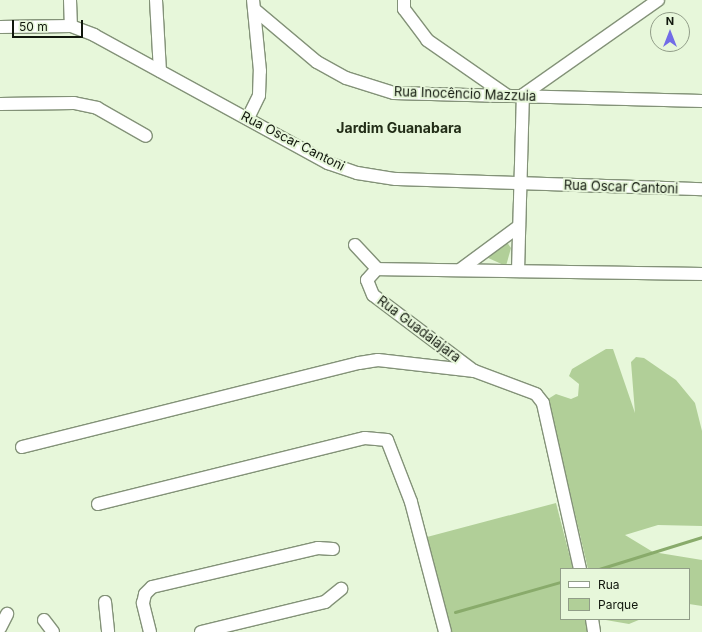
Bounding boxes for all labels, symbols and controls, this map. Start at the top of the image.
scale bar [14,12,85,38]
north arrow [650,12,690,52]
text: N [666,14,674,28]
text: 50 m [19,19,48,34]
street label: Rua Inocêncio Mazzuia [394,84,536,104]
street label: Rua Oscar Cantoni [238,108,348,174]
district label: Jardim Guanabara [336,120,462,136]
street label: Rua Oscar Cantoni [564,177,678,197]
street label: Rua Guadalajara [374,293,464,365]
legend [560,568,690,620]
text: Rua [598,577,620,592]
text: Parque [598,597,638,612]

